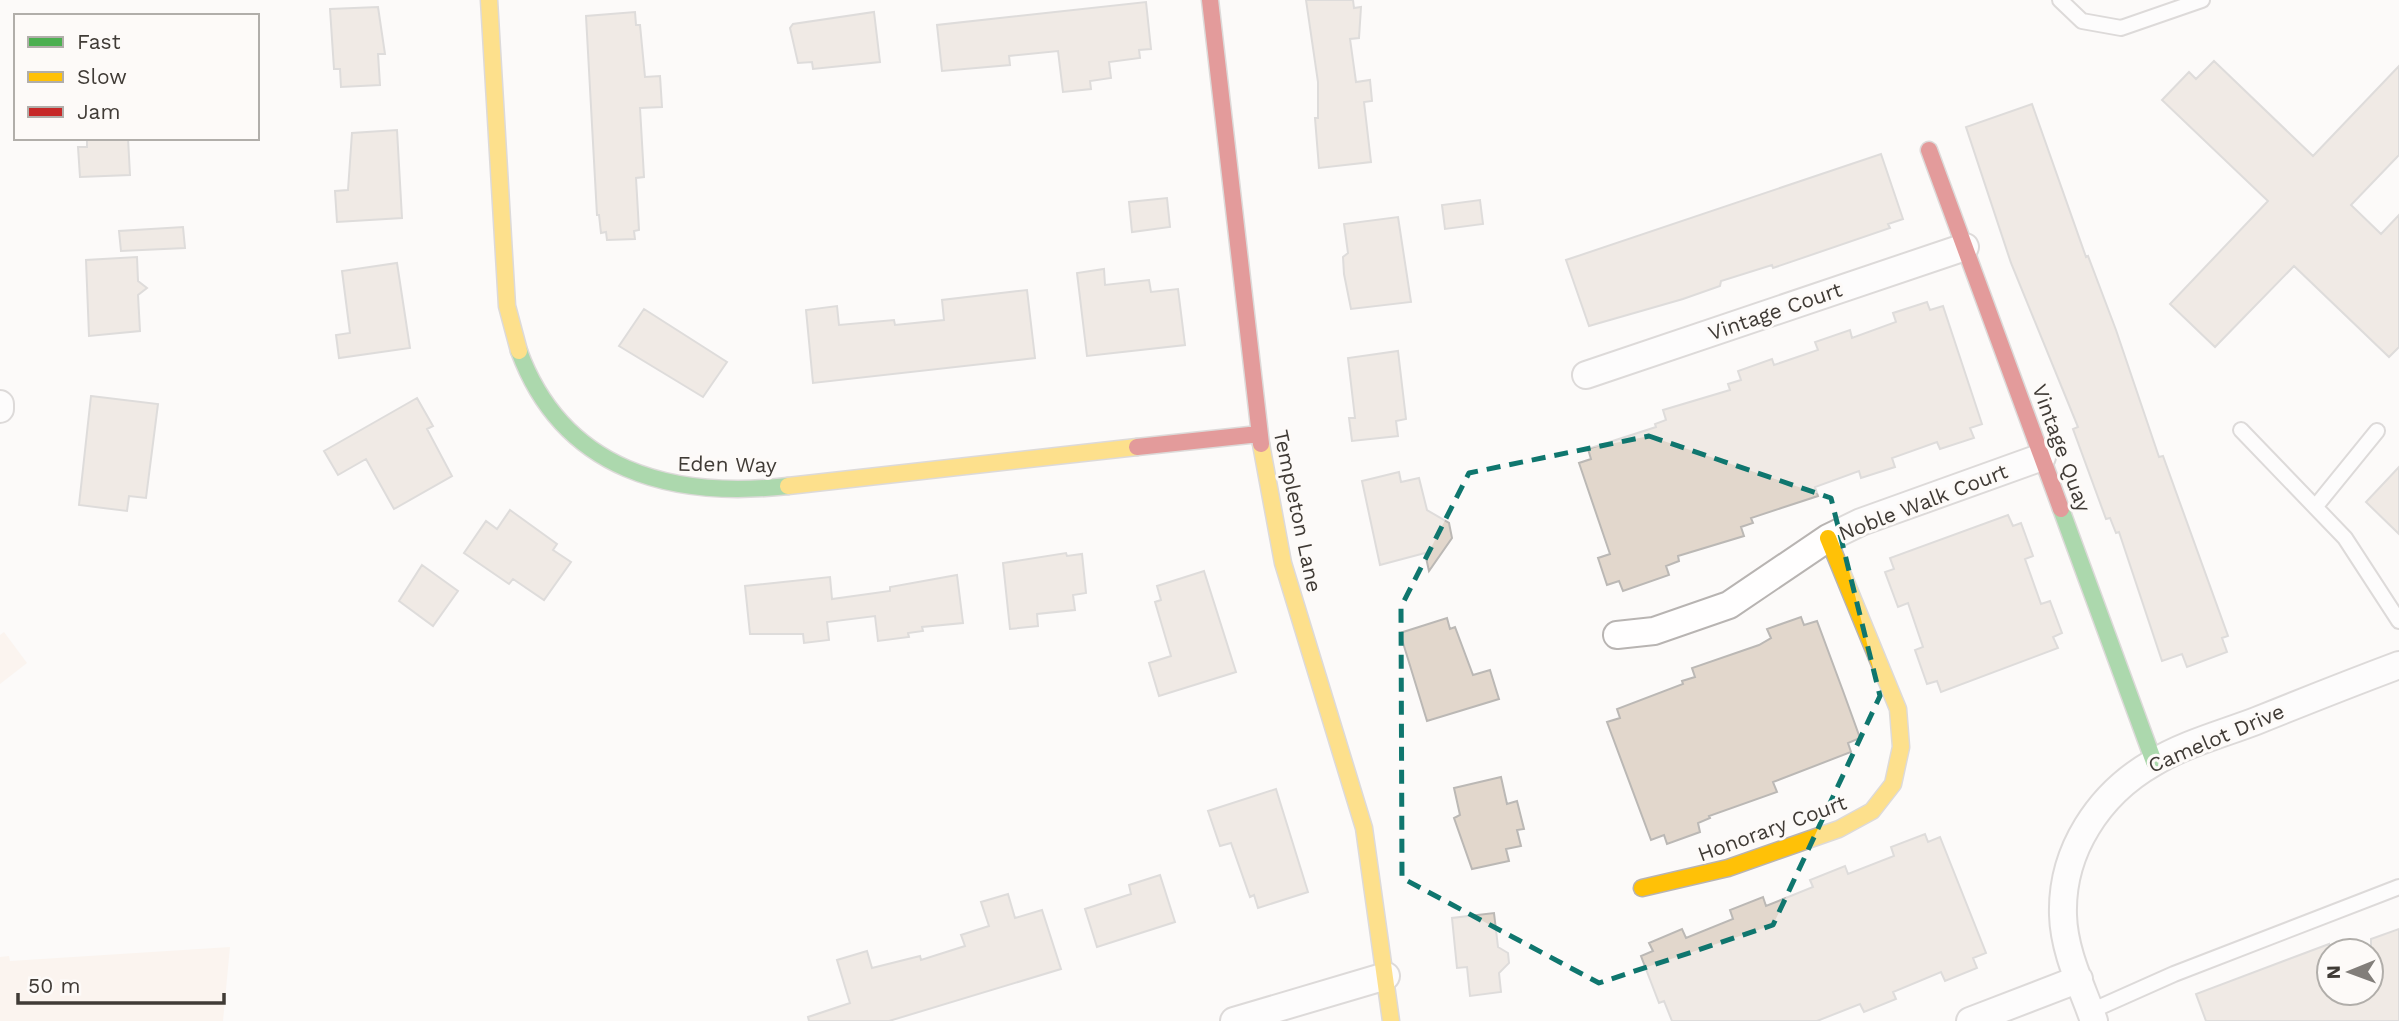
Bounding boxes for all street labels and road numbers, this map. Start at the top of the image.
street label: Vintage Court [1705,276,1845,346]
street label: Vintage Quay [2027,381,2097,515]
street label: Templeton Lane [1269,428,1327,594]
street label: Eden Way [677,451,777,477]
street label: Noble Walk Court [1835,458,2011,546]
street label: Camelot Drive [2144,698,2288,778]
street label: Honorary Court [1694,789,1850,866]

